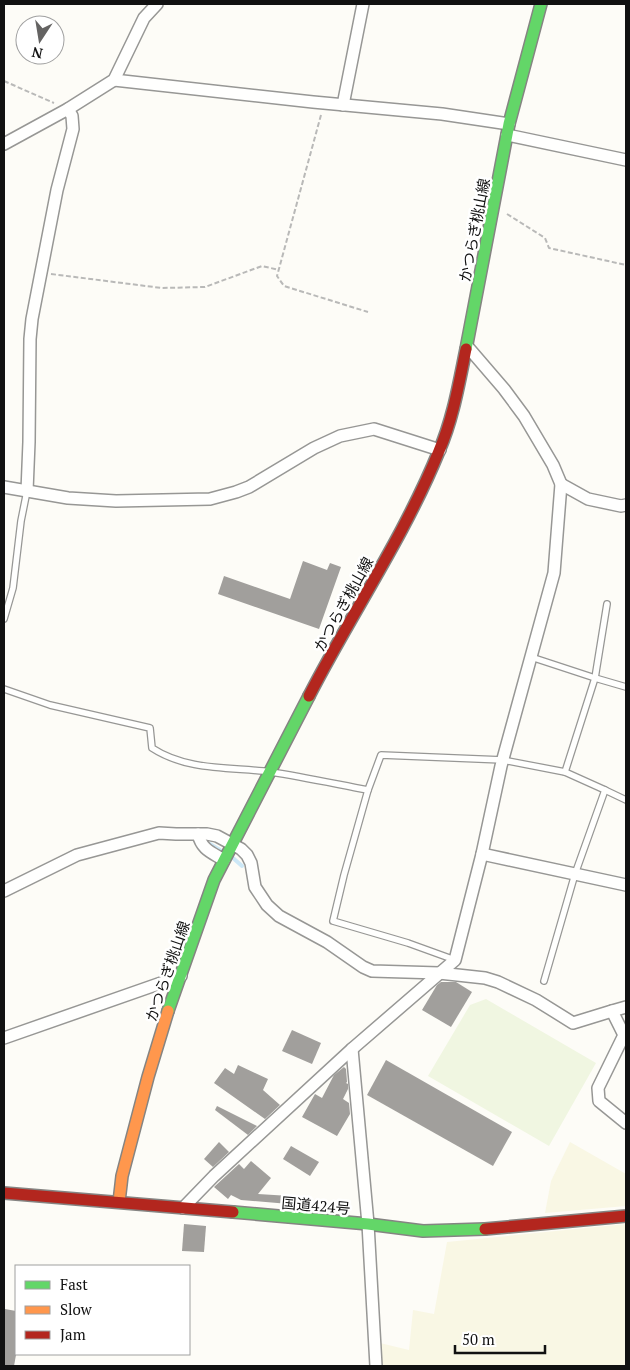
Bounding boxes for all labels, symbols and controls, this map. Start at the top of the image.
north arrow [15,15,65,65]
text: N [30,43,44,64]
street label: かつらぎ桃山線 [454,177,494,283]
street label: かつらぎ桃山線 [309,553,377,655]
street label: かつらぎ桃山線 [140,918,194,1024]
street label: 国道424号 [281,1192,351,1218]
legend [15,1265,190,1355]
text: Fast [60,1274,88,1294]
text: Slow [60,1299,93,1319]
scale bar [455,1322,545,1354]
text: Jam [60,1324,86,1344]
text: 50 m [462,1329,495,1349]

